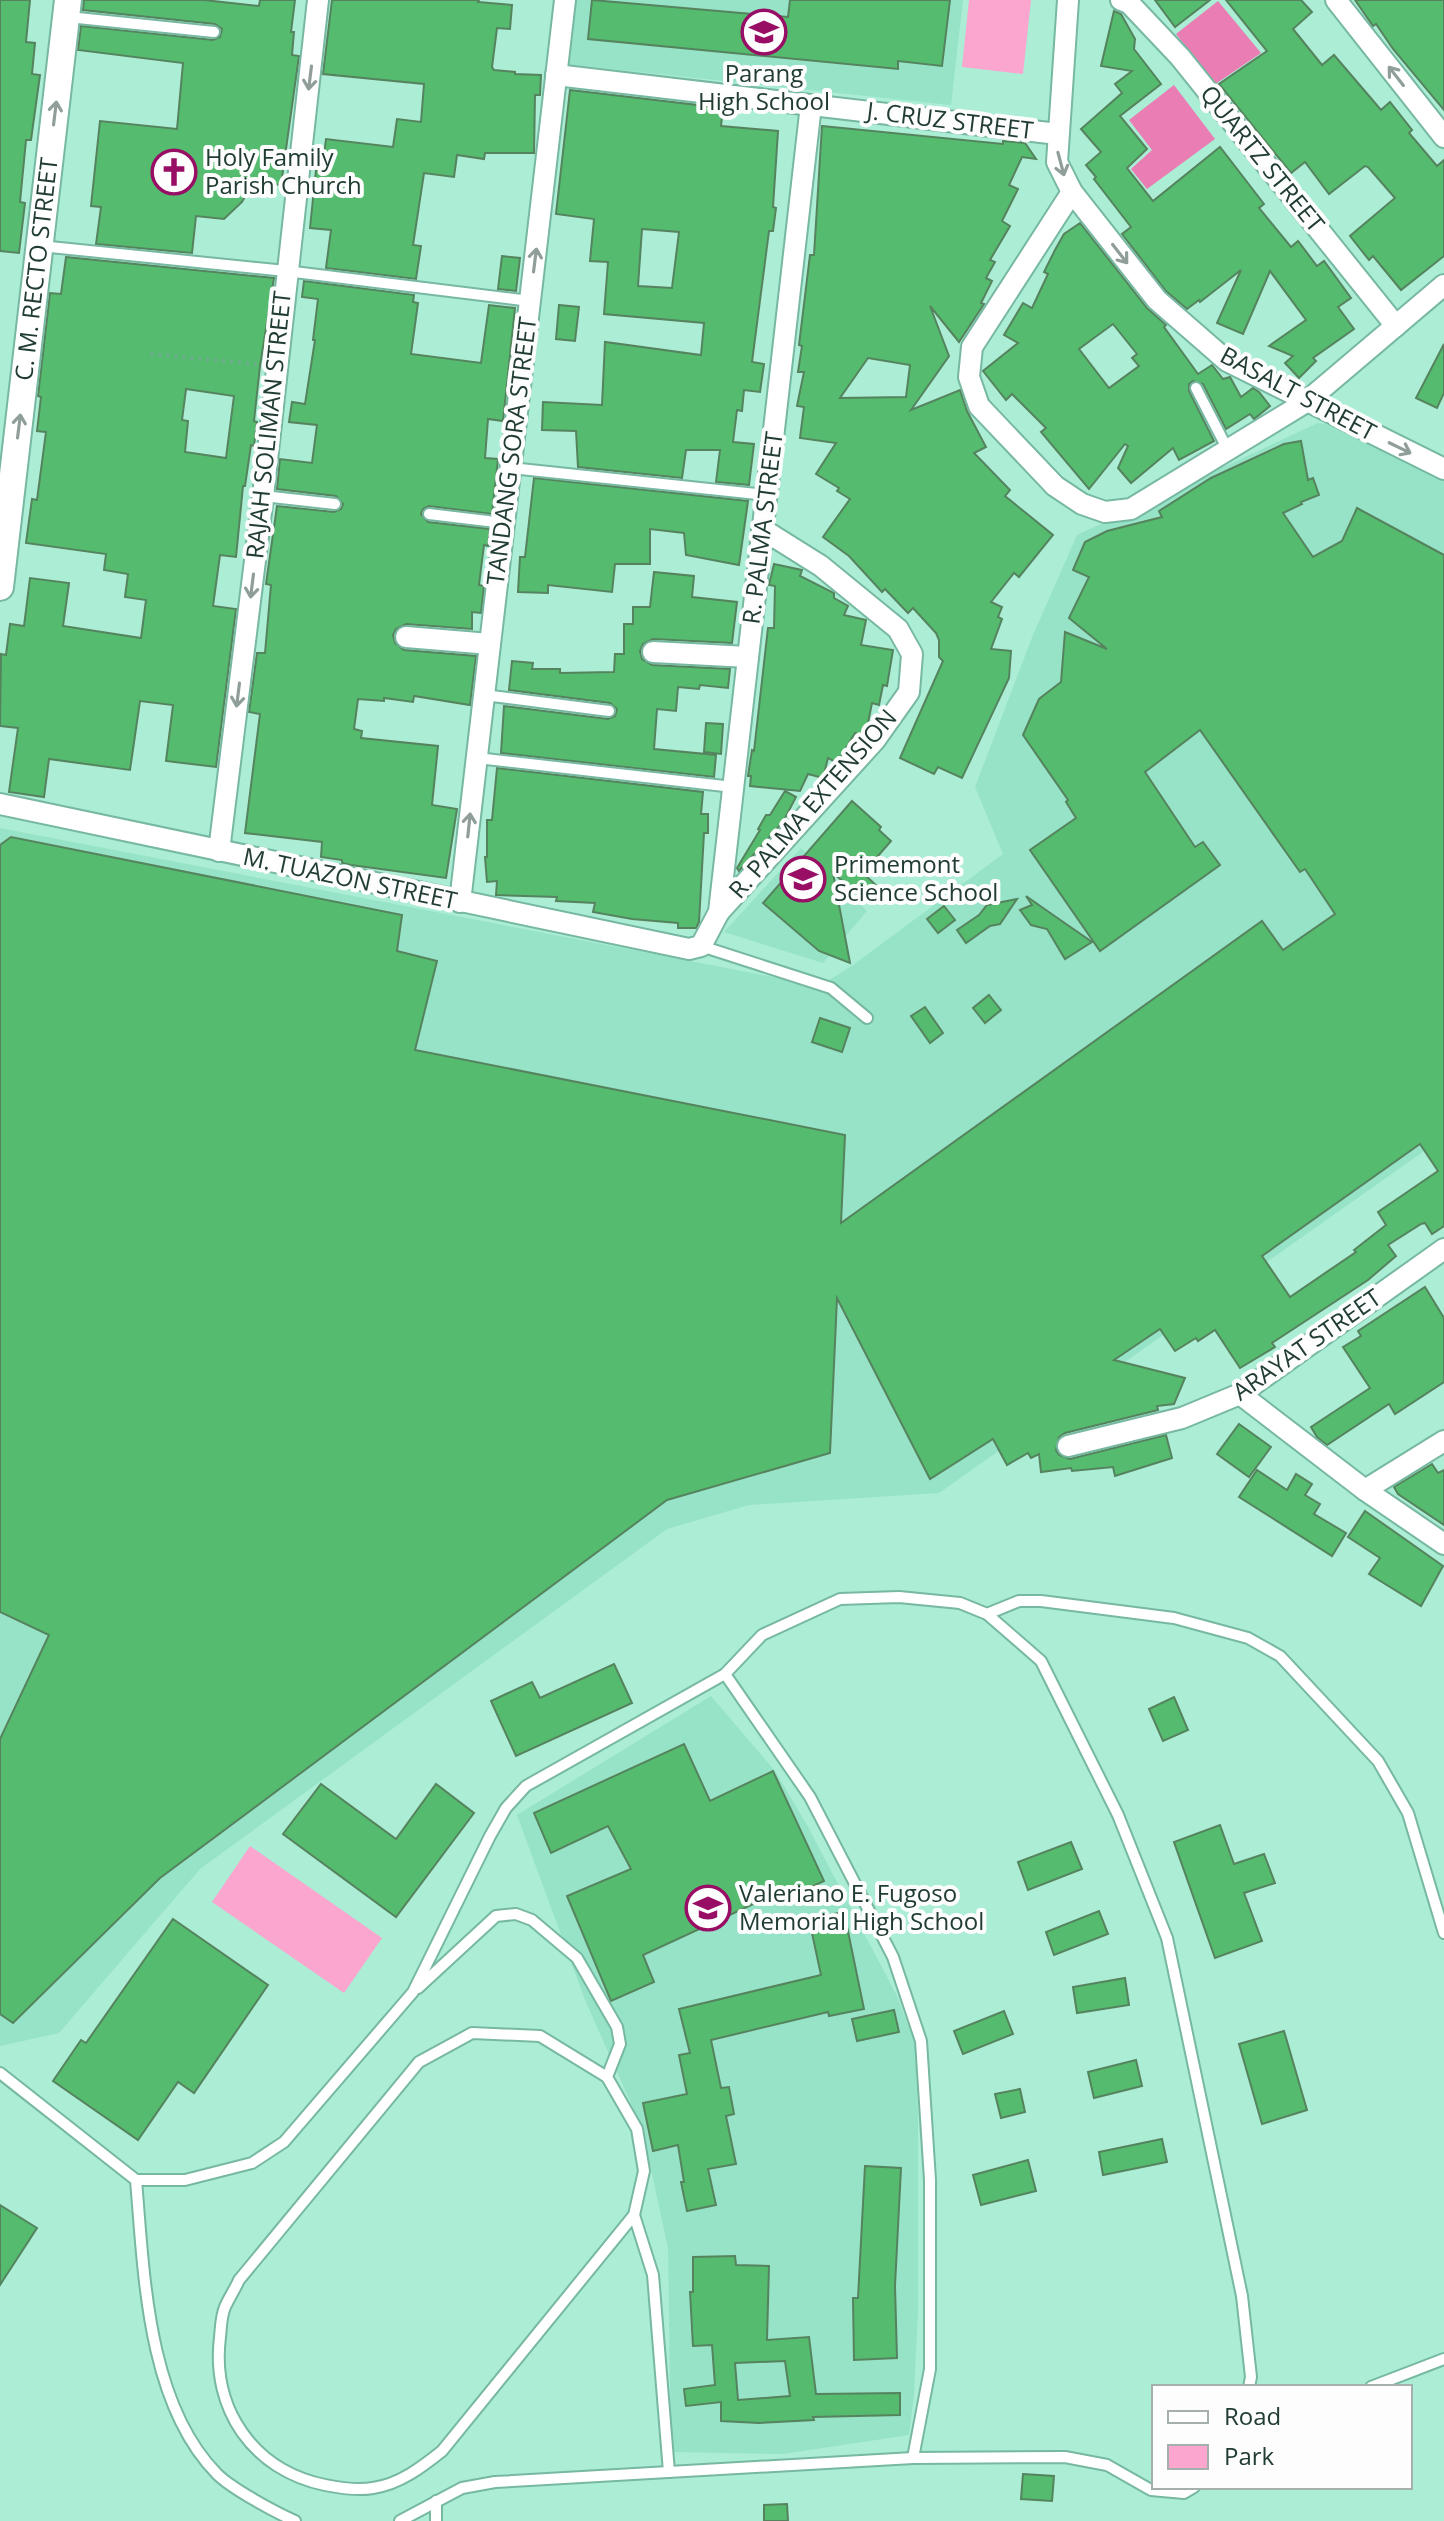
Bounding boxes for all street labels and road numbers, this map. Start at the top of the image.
street label: QUARTZ STREET [1194,78,1333,239]
street label: J. CRUZ STREET [863,93,1035,146]
street label: C. M. RECTO STREET [6,156,65,382]
street label: RAJAH SOLIMAN STREET [237,289,298,560]
street label: TANDANG SORA STREET [478,315,543,587]
street label: BASALT STREET [1215,338,1382,448]
street label: R. PALMA STREET [733,430,790,626]
street label: R. PALMA EXTENSION [720,701,903,905]
street label: M. TUAZON STREET [240,839,460,916]
street label: ARAYAT STREET [1225,1280,1387,1407]

